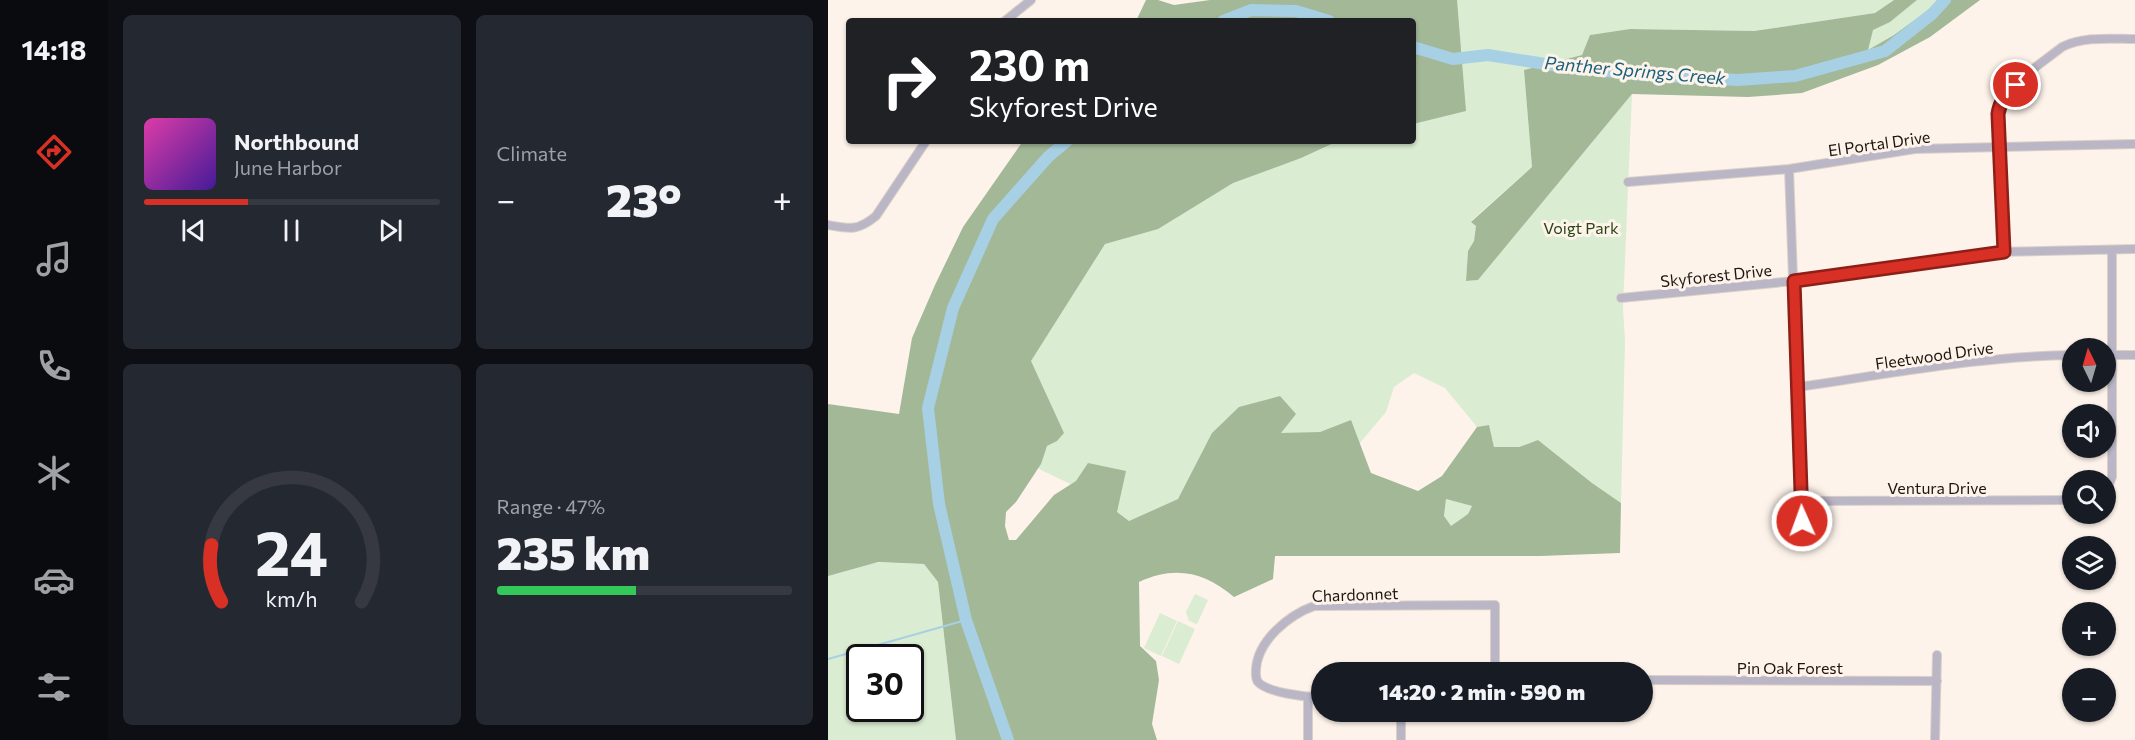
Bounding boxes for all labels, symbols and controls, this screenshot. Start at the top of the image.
text: 14:18 [22,33,86,66]
text: 230 m [969,38,1090,90]
icon: right [870,42,948,120]
water label: Panther Springs Creek [1544,51,1728,89]
pin [1990,59,2041,110]
icon: arrive [1999,68,2032,101]
text: Skyforest Drive [969,90,1158,123]
street label: El Portal Drive [1827,126,1931,160]
text: Northbound [234,128,359,155]
icon: directions [33,131,75,173]
text: Climate [497,141,567,165]
text: June Harbor [234,155,342,179]
text: 23° [606,171,682,226]
text: − [497,178,515,219]
text: + [773,178,792,219]
icon: previous [177,214,210,247]
icon: pause [275,214,308,247]
icon: next [374,214,407,247]
park label: Voigt Park [1543,218,1619,237]
icon: music [33,238,75,280]
street label: Skyforest Drive [1659,260,1773,290]
street label: Fleetwood Drive [1874,337,1994,373]
north arrow [2062,338,2116,392]
map controls [2062,338,2116,722]
icon: phone [33,345,75,387]
button: sound [2062,404,2116,458]
icon: climate [33,452,75,494]
button: search [2062,470,2116,524]
street label: Ventura Drive [1887,478,1987,497]
position arrow [1770,489,1834,553]
text: Range · 47% [497,494,605,518]
text: 24 [255,513,328,589]
text: 235 km [497,524,650,579]
button: layers [2062,536,2116,590]
icon: car [33,559,75,601]
street label: Chardonnet [1311,583,1399,605]
text: km/h [266,585,318,611]
button: + [2062,602,2116,656]
speed limit sign: 30 [846,644,924,722]
street label: Pin Oak Forest [1737,658,1844,677]
icon: filters [33,666,75,708]
button: − [2062,668,2116,722]
text: 14:20 · 2 min · 590 m [1379,678,1585,705]

